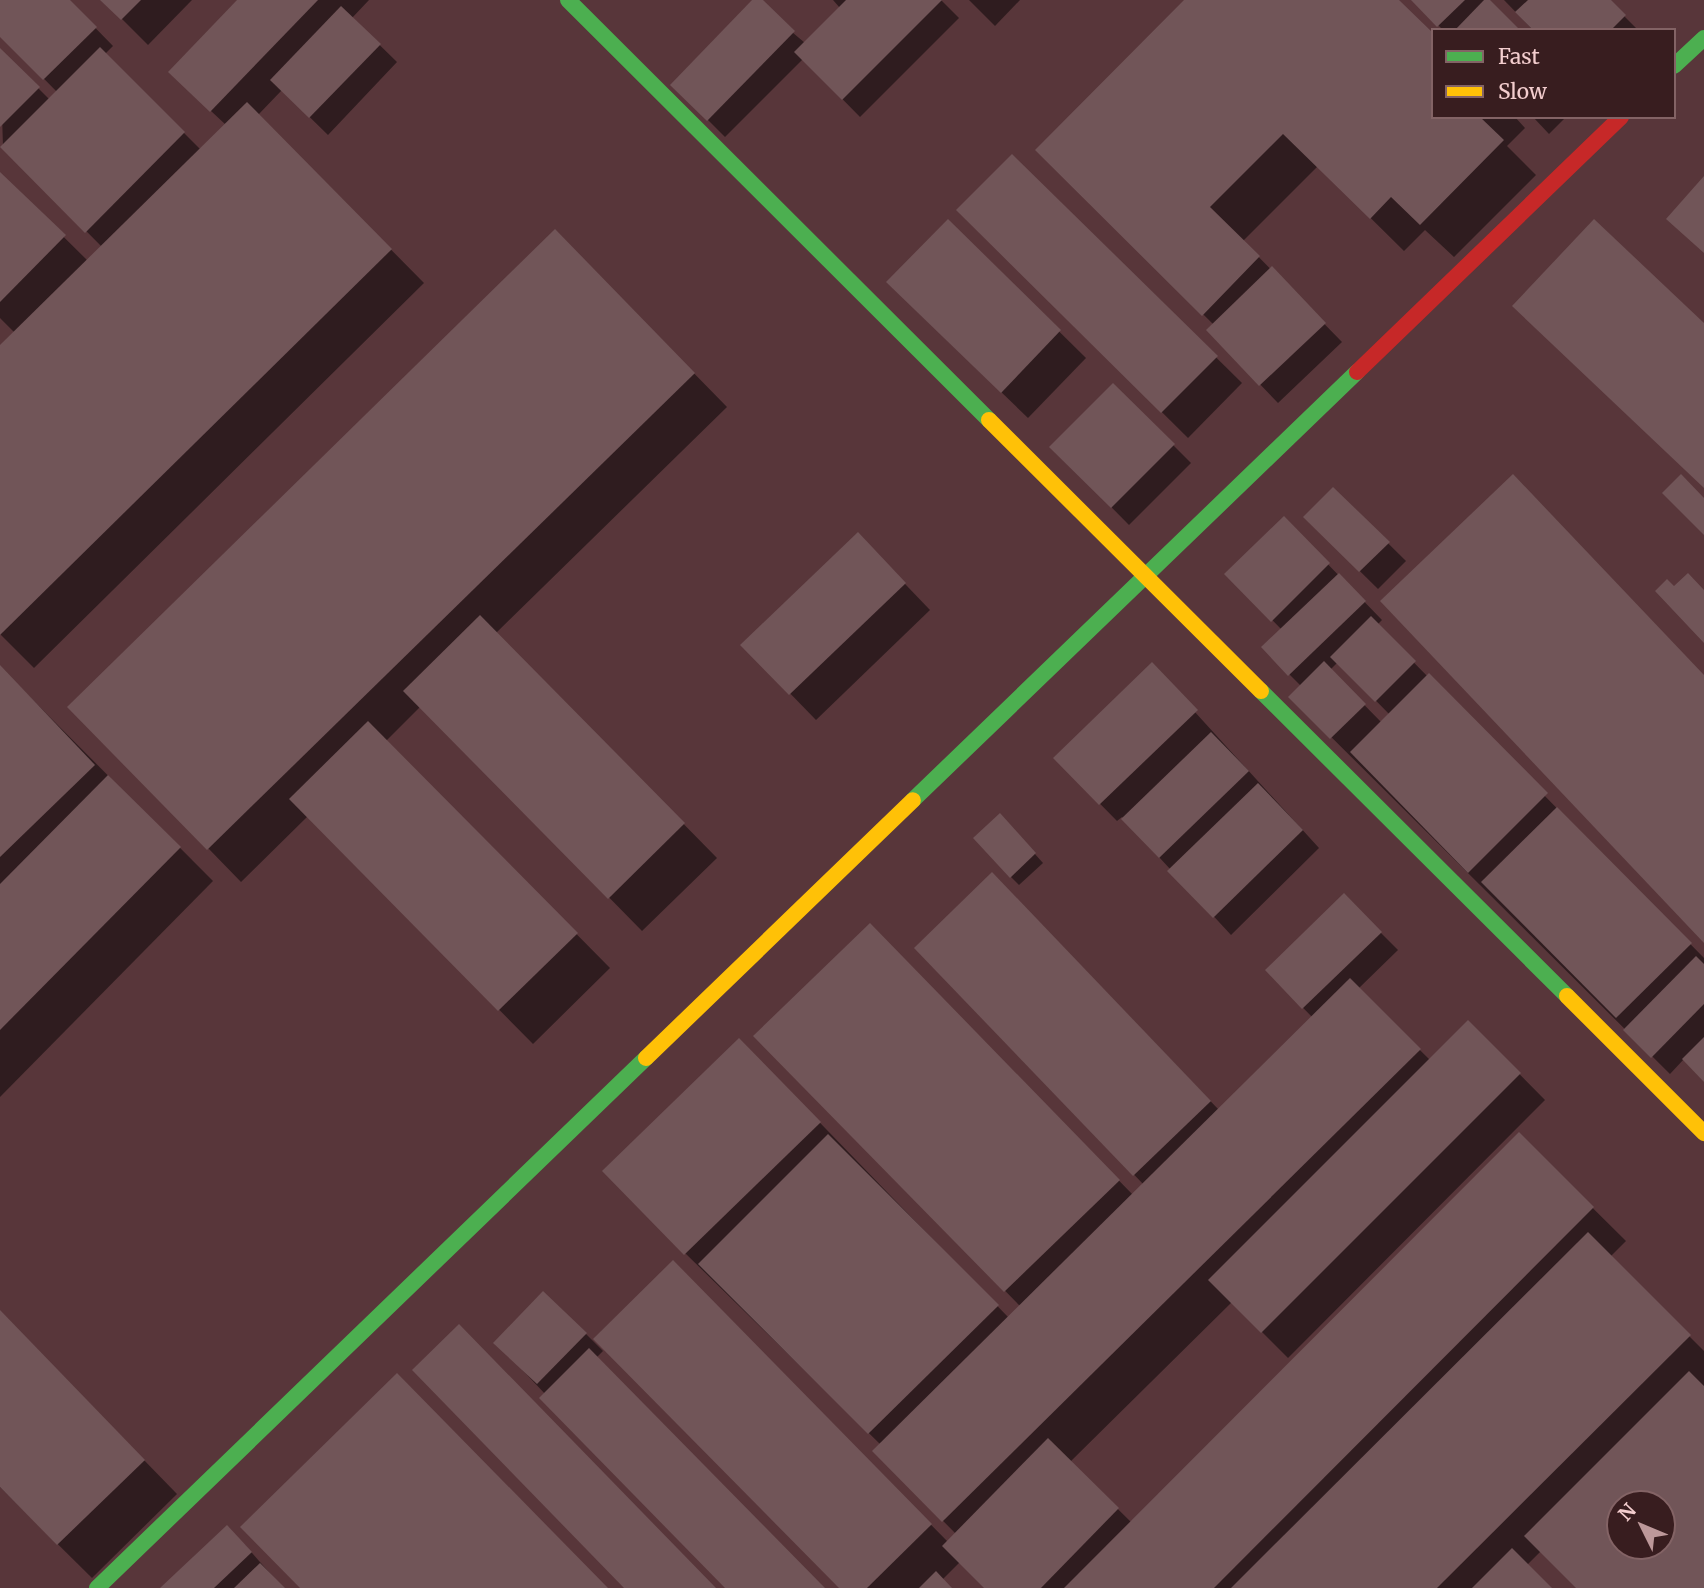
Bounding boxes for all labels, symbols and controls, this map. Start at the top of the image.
legend [1431,28,1676,119]
text: Fast [1498,43,1540,70]
text: Slow [1498,78,1547,105]
north arrow [1606,1490,1676,1560]
text: N [1613,1498,1641,1526]

